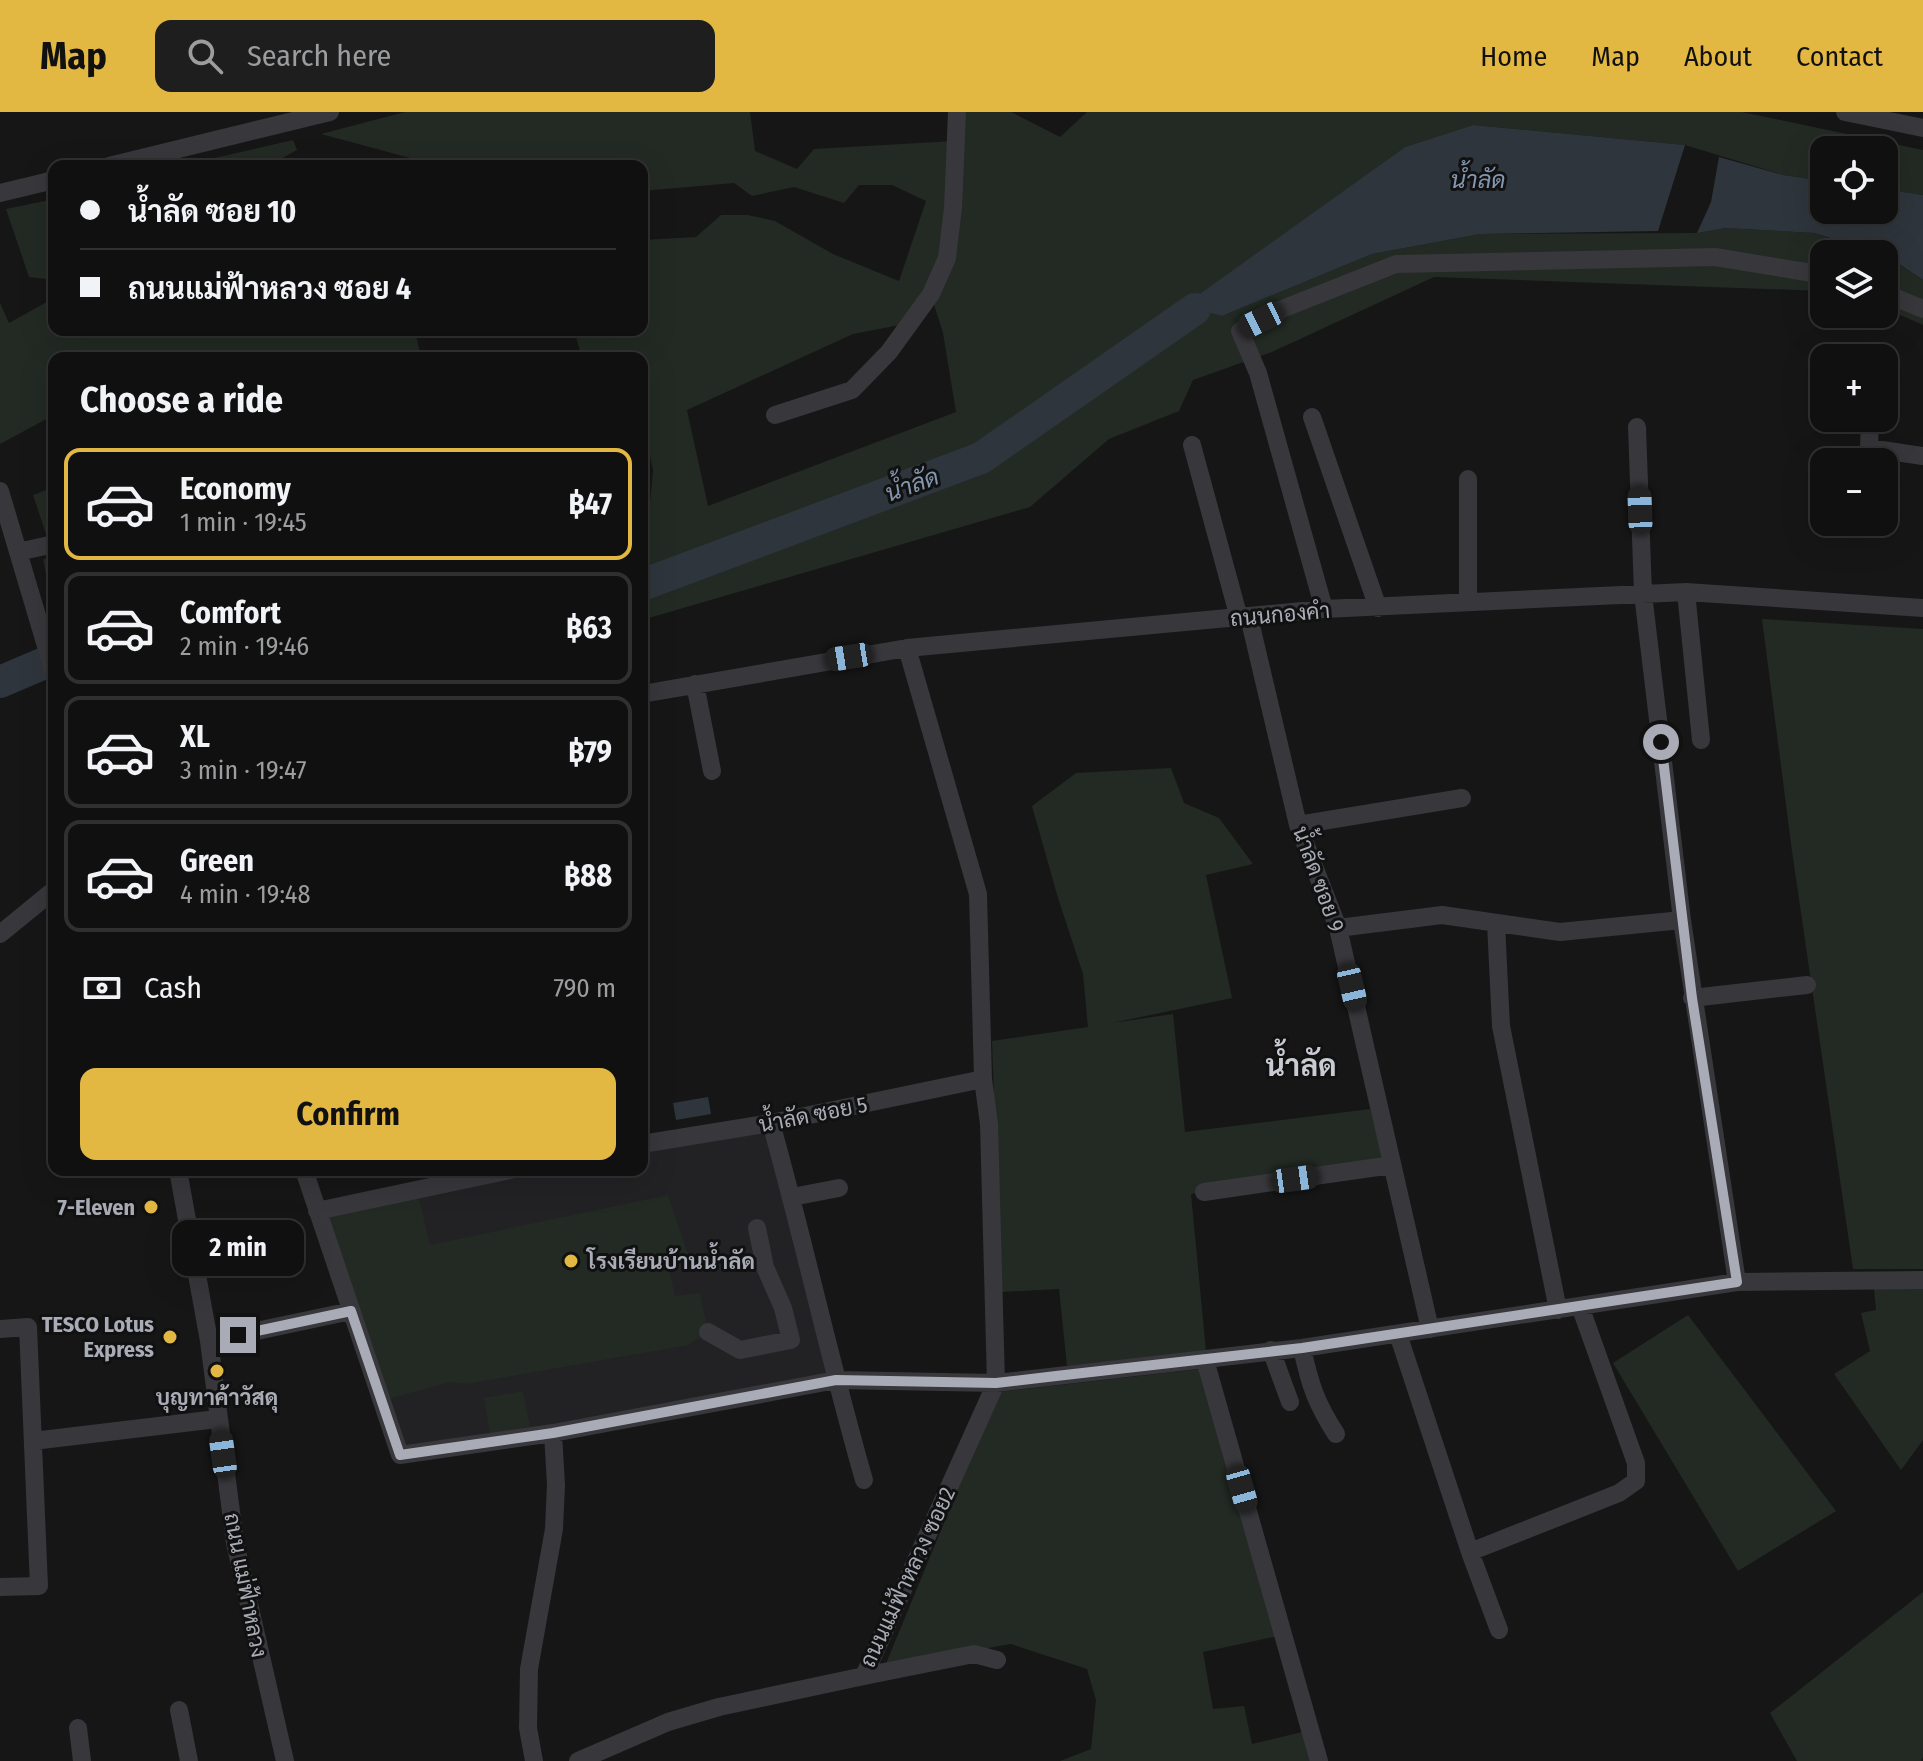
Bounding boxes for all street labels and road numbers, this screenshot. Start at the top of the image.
street label: ถนนกองคำ [1229,597,1331,632]
street label: น้ำลัด ซอย 9 [1287,821,1356,936]
street label: น้ำลัด ซอย 5 [755,1085,870,1138]
street label: ถนนแม่ฟ้าหลวง ซอย2 [854,1483,961,1672]
street label: ถนน แม่ฟ้าหลวง [218,1510,273,1660]

